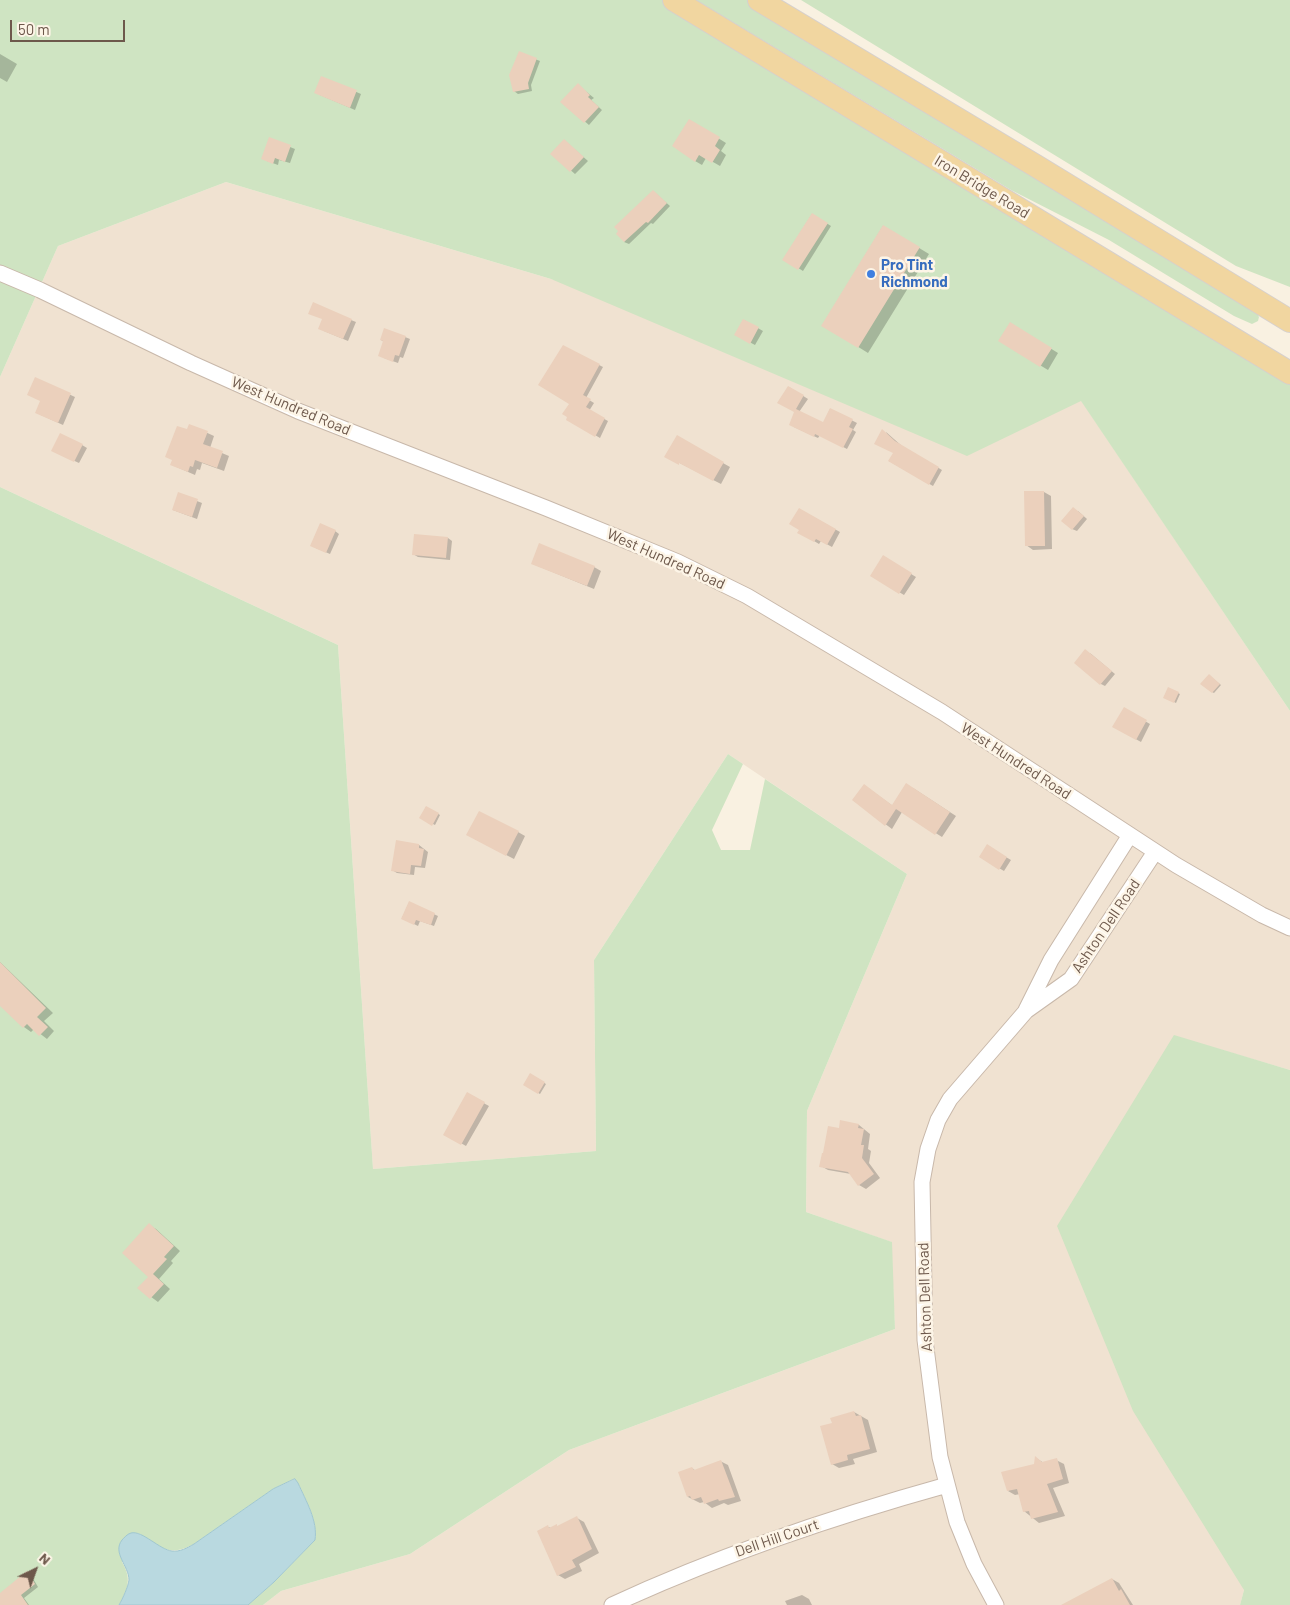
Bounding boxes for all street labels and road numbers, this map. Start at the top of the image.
street label: Iron Bridge Road [931,152,1033,222]
street label: West Hundred Road [229,373,353,439]
street label: West Hundred Road [604,525,728,593]
street label: West Hundred Road [958,719,1074,803]
street label: Ashton Dell Road [1068,876,1144,976]
street label: Ashton Dell Road [914,1242,936,1352]
street label: Dell Hill Court [733,1515,821,1561]

